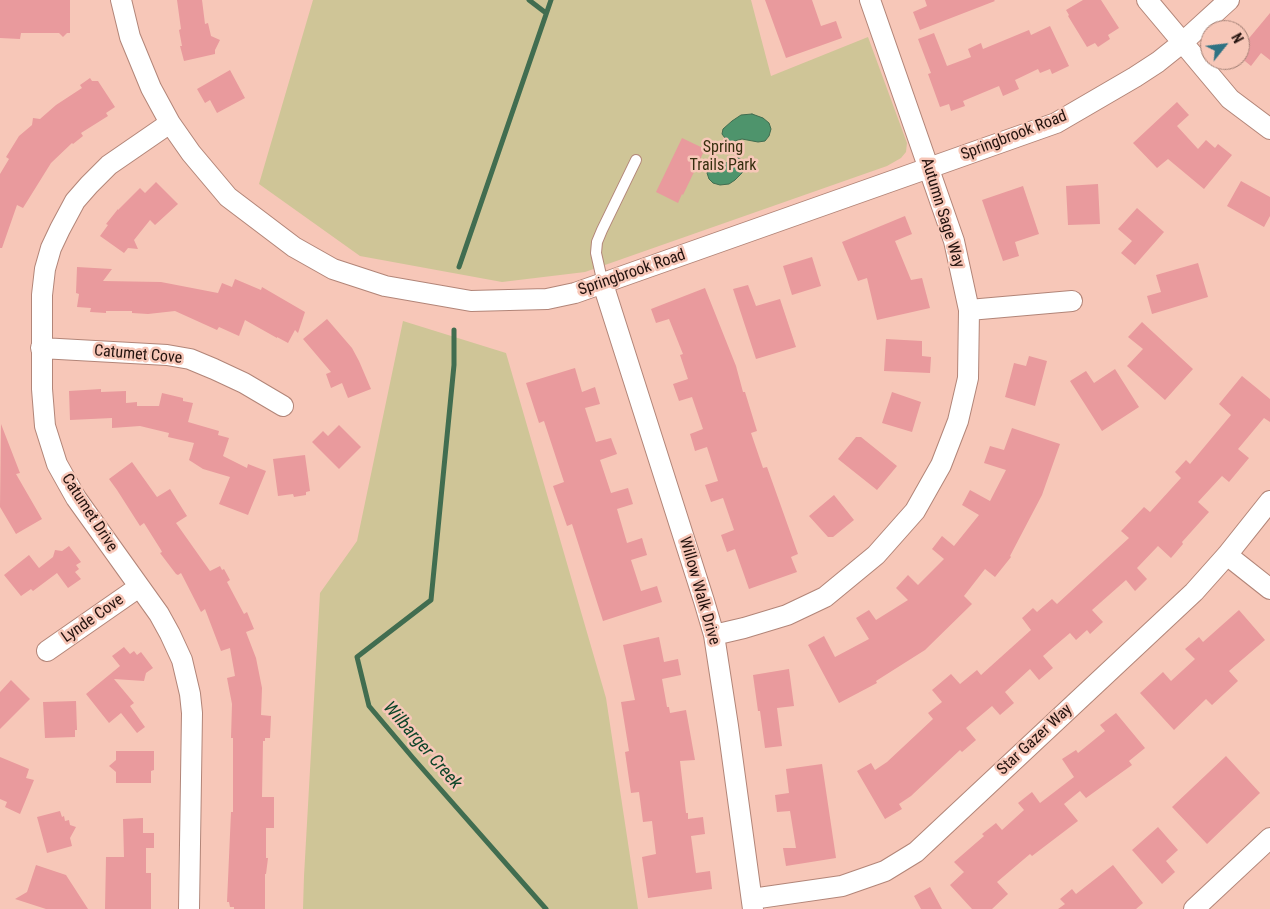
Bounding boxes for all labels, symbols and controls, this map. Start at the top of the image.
north arrow [1200,20,1250,70]
text: N [1228,31,1246,46]
street label: Springbrook Road [958,107,1070,165]
park label: Spring Trails Park [690,138,756,176]
street label: Autumn Sage Way [916,156,968,270]
street label: Springbrook Road [576,246,688,300]
street label: Catumet Cove [93,342,183,368]
street label: Catumet Drive [57,470,121,556]
street label: Willow Walk Drive [674,535,724,647]
street label: Lynde Cove [58,591,128,647]
water label: Wilbarger Creek [378,698,466,794]
street label: Star Gazer Way [994,700,1076,780]

